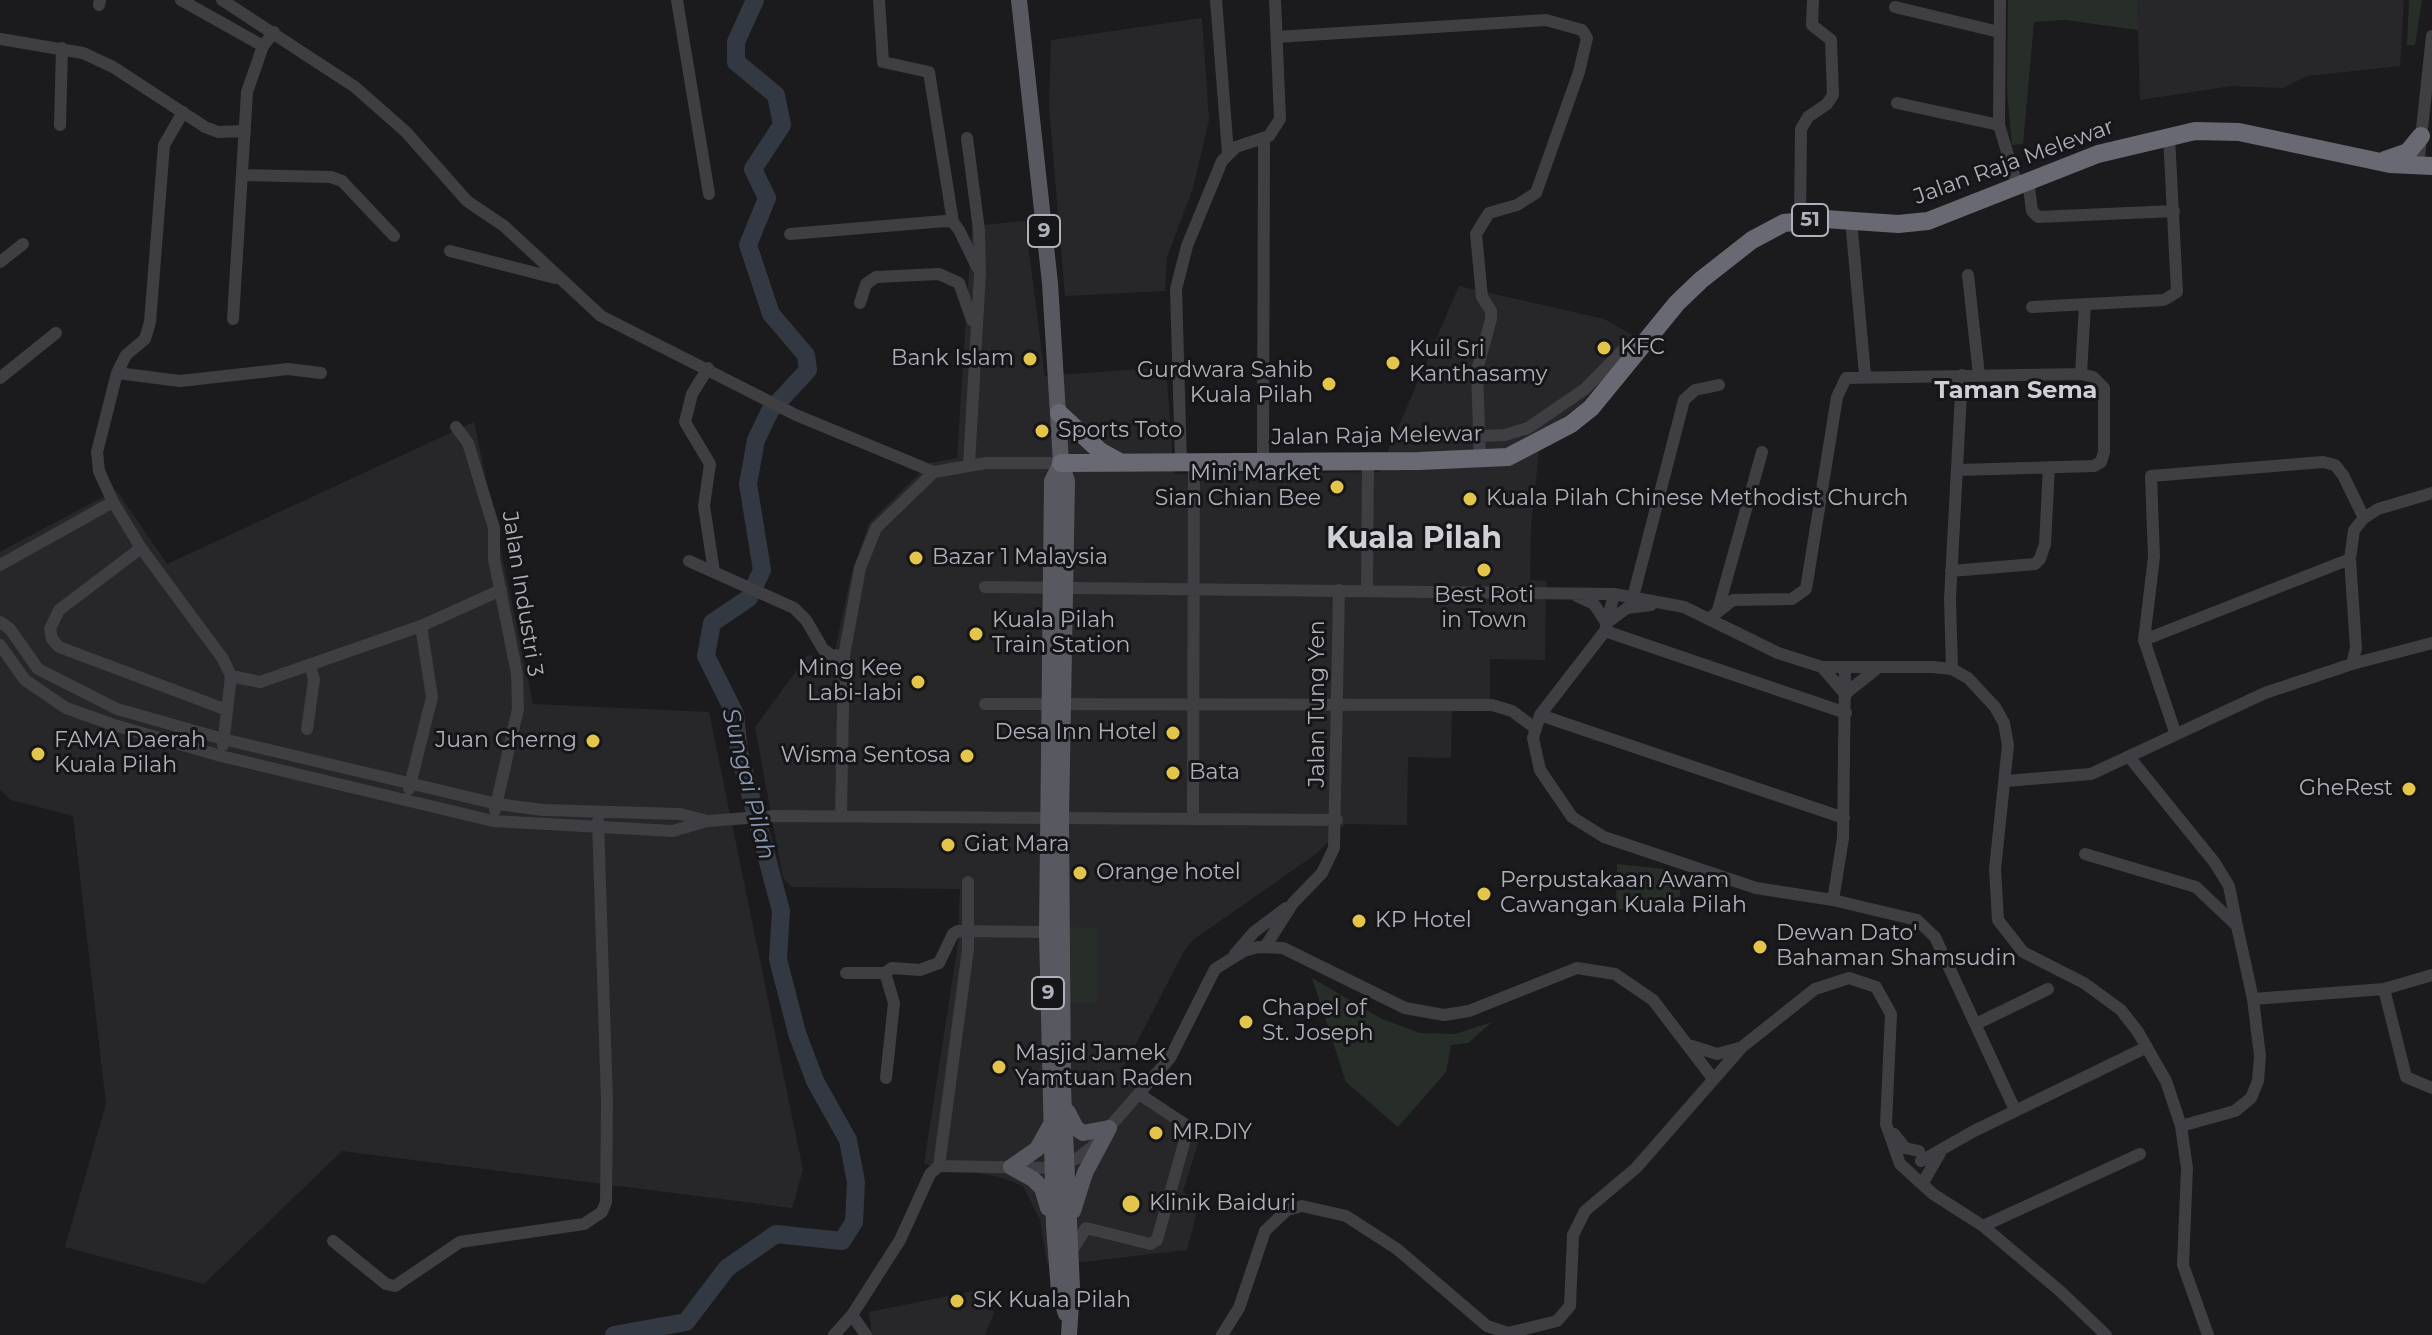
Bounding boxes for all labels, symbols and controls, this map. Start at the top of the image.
street label: Jalan Raja Melewar [1910,113,2118,211]
road number: 51 [1792,204,1828,236]
road number: 9 [1028,215,1060,247]
place label: KFC [1620,335,1665,361]
place label: Kuil Sri Kanthasamy [1409,337,1548,388]
marker: KFC [1595,339,1613,357]
place label: Bank Islam [891,346,1014,372]
marker: Bank Islam [1021,350,1039,368]
marker: Kuil Sri Kanthasamy [1384,354,1402,372]
place label: Gurdwara Sahib Kuala Pilah [1137,358,1313,410]
marker: Gurdwara Sahib Kuala Pilah [1320,375,1338,393]
district label: Taman Sema [1935,377,2097,405]
place label: Sports Toto [1058,418,1182,444]
street label: Jalan Raja Melewar [1271,421,1483,451]
marker: Sports Toto [1033,422,1051,440]
place label: Mini Market Sian Chian Bee [1155,461,1321,512]
marker: Mini Market Sian Chian Bee [1328,478,1346,496]
place label: Kuala Pilah Chinese Methodist Church [1486,486,1908,512]
marker: Kuala Pilah Chinese Methodist Church [1461,490,1479,508]
street label: Jalan Industri 3 [496,509,548,679]
district label: Kuala Pilah [1326,521,1502,557]
place label: Bazar 1 Malaysia [932,545,1108,571]
marker: Bazar 1 Malaysia [907,549,925,567]
marker: Best Roti in Town [1475,561,1493,579]
place label: Best Roti in Town [1434,583,1534,634]
place label: Kuala Pilah Train Station [992,608,1130,660]
street label: Jalan Tung Yen [1305,620,1331,788]
marker: Kuala Pilah Train Station [967,625,985,643]
place label: Ming Kee Labi-labi [798,656,902,708]
marker: Ming Kee Labi-labi [909,673,927,691]
water label: Sungai Pilah [715,705,781,863]
place label: Desa Inn Hotel [995,720,1157,746]
marker: Desa Inn Hotel [1164,724,1182,742]
place label: FAMA Daerah Kuala Pilah [54,728,206,780]
place label: Juan Cherng [435,728,577,754]
marker: Juan Cherng [584,732,602,750]
place label: Wisma Sentosa [780,743,951,769]
marker: FAMA Daerah Kuala Pilah [29,745,47,763]
marker: Wisma Sentosa [958,747,976,765]
place label: Bata [1189,760,1240,786]
marker: Bata [1164,764,1182,782]
place label: GheRest [2299,776,2393,802]
marker: GheRest [2400,780,2418,798]
place label: Giat Mara [964,832,1069,858]
marker: Giat Mara [939,836,957,854]
place label: Orange hotel [1096,860,1241,886]
marker: Orange hotel [1071,864,1089,882]
place label: Perpustakaan Awam Cawangan Kuala Pilah [1500,868,1747,920]
marker: Perpustakaan Awam Cawangan Kuala Pilah [1475,885,1493,903]
place label: KP Hotel [1375,908,1472,934]
marker: KP Hotel [1350,912,1368,930]
place label: Dewan Dato' Bahaman Shamsudin [1776,921,2016,972]
marker: Dewan Dato' Bahaman Shamsudin [1751,938,1769,956]
road number: 9 [1032,977,1064,1009]
place label: Chapel of St. Joseph [1262,996,1374,1048]
marker: Chapel of St. Joseph [1237,1013,1255,1031]
place label: Masjid Jamek Yamtuan Raden [1015,1041,1193,1092]
marker: Masjid Jamek Yamtuan Raden [990,1058,1008,1076]
place label: MR.DIY [1172,1120,1252,1146]
marker: MR.DIY [1147,1124,1165,1142]
place label: Klinik Baiduri [1149,1191,1296,1217]
marker: Klinik Baiduri [1120,1193,1142,1215]
place label: SK Kuala Pilah [973,1288,1131,1314]
marker: SK Kuala Pilah [948,1292,966,1310]

